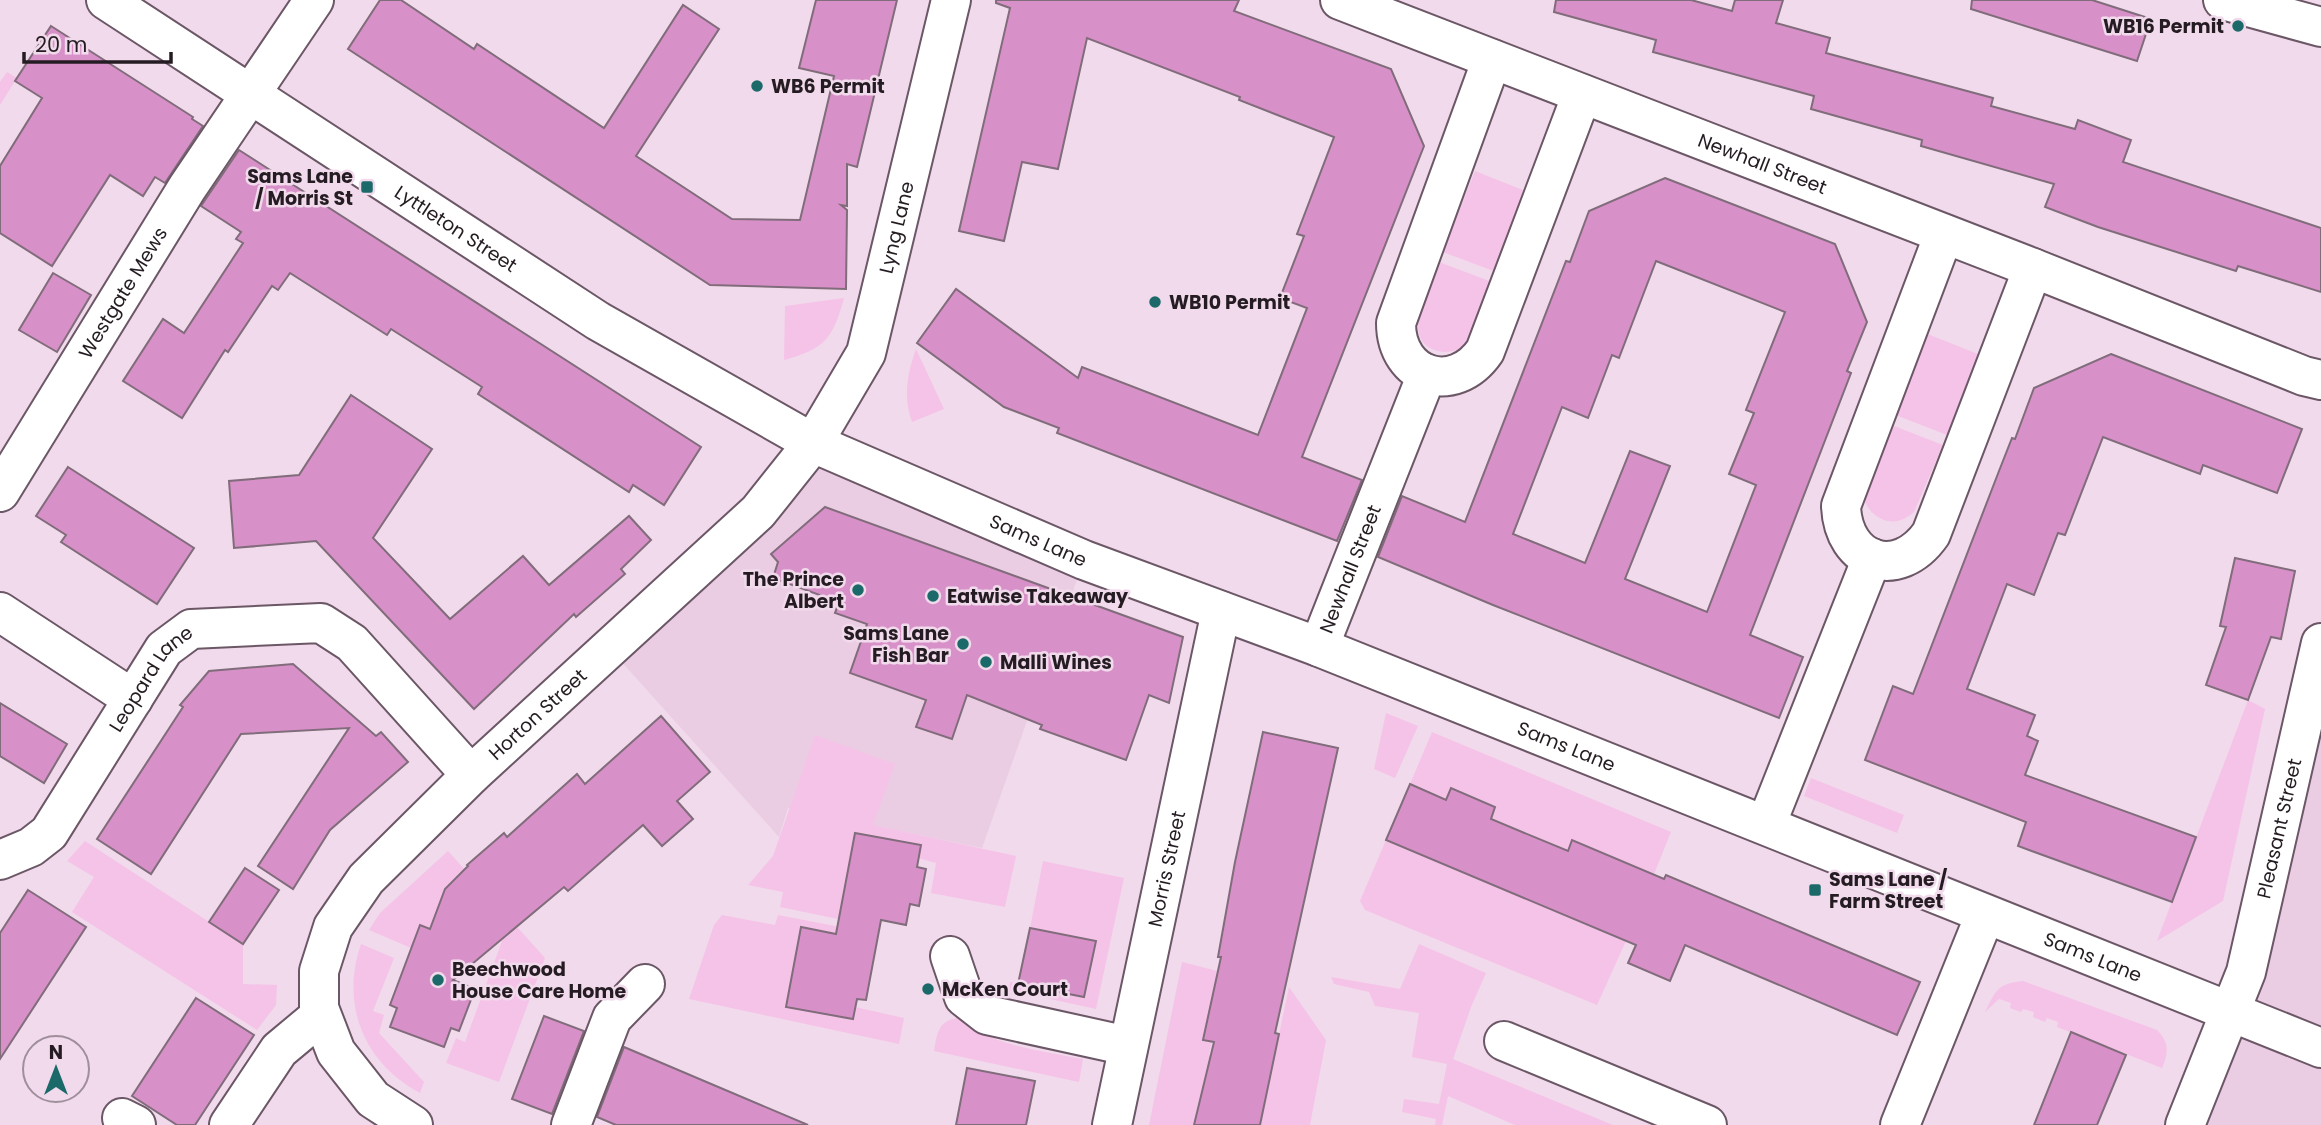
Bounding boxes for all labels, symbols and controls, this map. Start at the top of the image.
place label: WB16 Permit [2103,13,2224,40]
marker: WB16 Permit [2230,18,2246,34]
scale bar [24,21,172,65]
text: 20 m [35,30,88,59]
place label: WB6 Permit [771,73,885,100]
marker: WB6 Permit [749,78,765,94]
street label: Newhall Street [1694,127,1831,201]
place label: Sams Lane / Morris St [247,163,353,212]
marker: Sams Lane / Morris St [359,179,375,195]
street label: Lyttleton Street [389,179,522,279]
street label: Lyng Lane [873,179,921,276]
street label: Westgate Mews [72,222,174,364]
place label: WB10 Permit [1169,289,1290,316]
marker: WB10 Permit [1147,294,1163,310]
street label: Newhall Street [1313,501,1388,637]
street label: Sams Lane [985,508,1091,574]
place label: The Prince Albert [743,566,844,615]
marker: The Prince Albert [850,582,866,598]
place label: Eatwise Takeaway [947,583,1129,610]
marker: Eatwise Takeaway [925,588,941,604]
street label: Leopard Lane [102,619,199,737]
place label: Sams Lane Fish Bar [843,620,949,669]
marker: Sams Lane Fish Bar [955,636,971,652]
place label: Malli Wines [1000,649,1112,676]
marker: Malli Wines [978,654,994,670]
street label: Horton Street [483,662,593,766]
street label: Sams Lane [1513,715,1619,778]
street label: Pleasant Street [2250,756,2308,901]
street label: Morris Street [1141,808,1192,929]
place label: Sams Lane / Farm Street [1829,866,1948,915]
marker: Sams Lane / Farm Street [1807,882,1823,898]
street label: Sams Lane [2040,925,2146,989]
place label: Beechwood House Care Home [452,956,626,1005]
marker: Beechwood House Care Home [430,972,446,988]
place label: McKen Court [942,976,1068,1003]
marker: McKen Court [920,981,936,997]
north arrow [21,1034,91,1104]
text: N [49,1039,63,1066]

